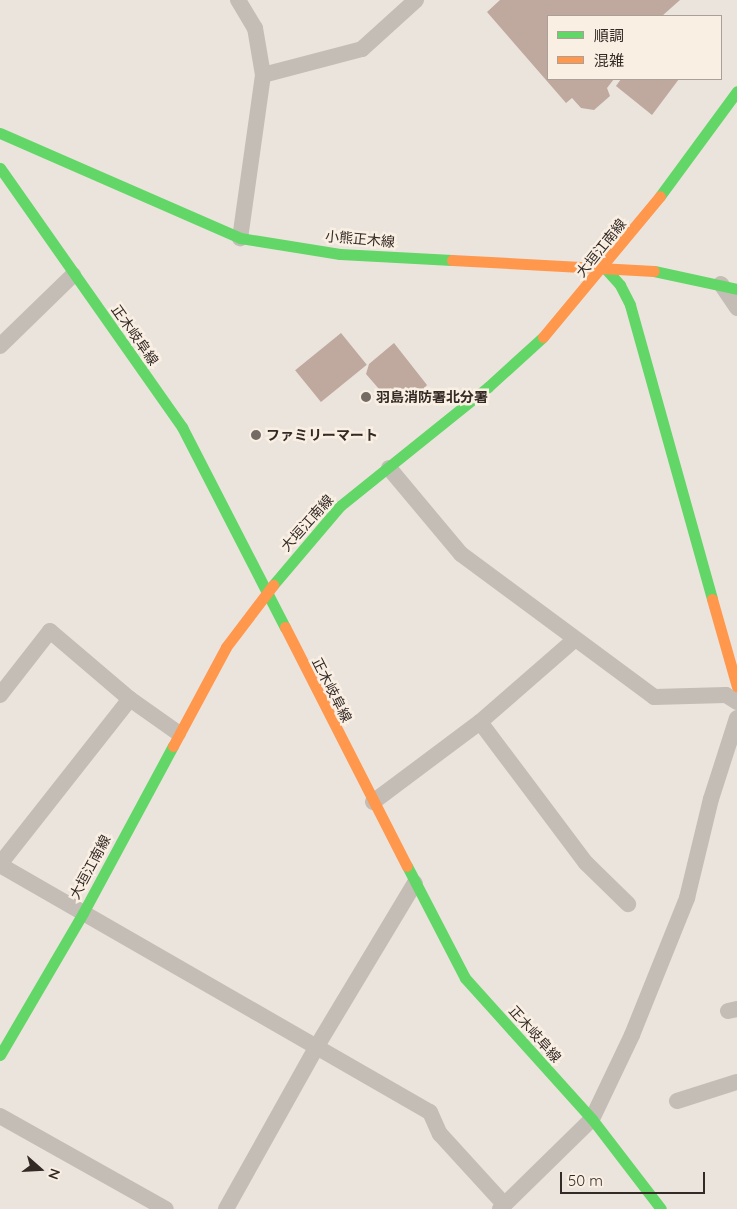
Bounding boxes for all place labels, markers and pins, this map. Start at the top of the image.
place label: 羽島消防署北分署 [376,389,488,405]
marker: 羽島消防署北分署 [360,391,372,403]
place label: ファミリーマート [266,427,378,443]
marker: ファミリーマート [250,429,262,441]

